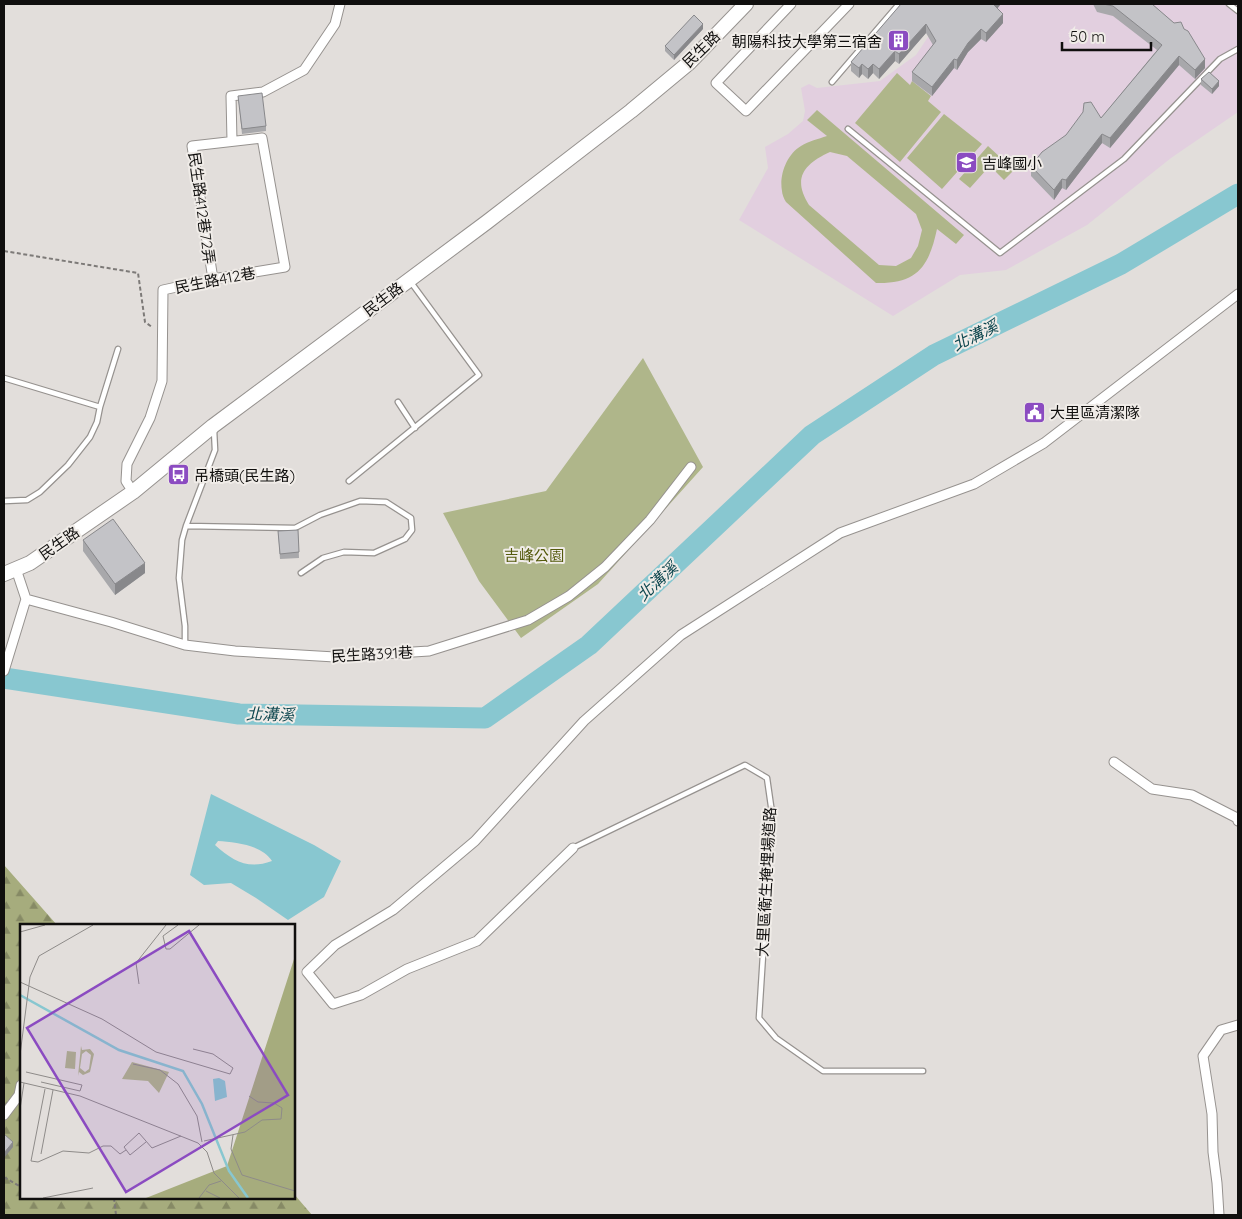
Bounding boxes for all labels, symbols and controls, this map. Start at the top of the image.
scale bar [1062,20,1151,52]
street label: 民生路 [678,27,724,71]
text: 50 m [1070,27,1105,46]
building icon: 朝陽科技大學第三宿舍 [886,29,910,53]
place label: 朝陽科技大學第三宿舍 [732,32,882,51]
street label: 民生路412巷72弄 [185,151,219,265]
school or university icon: 吉峰國小 [954,151,978,175]
place label: 吉峰國小 [982,154,1042,173]
street label: 民生路412巷 [173,263,257,297]
street label: 民生路 [359,278,407,320]
water label: 北溝溪 [949,315,1003,355]
public building icon: 大里區清潔隊 [1022,400,1046,424]
place label: 大里區清潔隊 [1050,403,1140,422]
bus stop icon: 吊橋頭(民生路) [166,463,190,487]
place label: 吊橋頭(民生路) [194,466,295,485]
street label: 民生路 [35,522,83,564]
park label: 吉峰公園 [504,546,564,565]
water label: 北溝溪 [633,556,683,605]
street label: 民生路391巷 [331,642,413,666]
water label: 北溝溪 [246,704,296,724]
street label: 大里區衛生掩埋場道路 [753,807,779,957]
inset map [20,924,295,1199]

